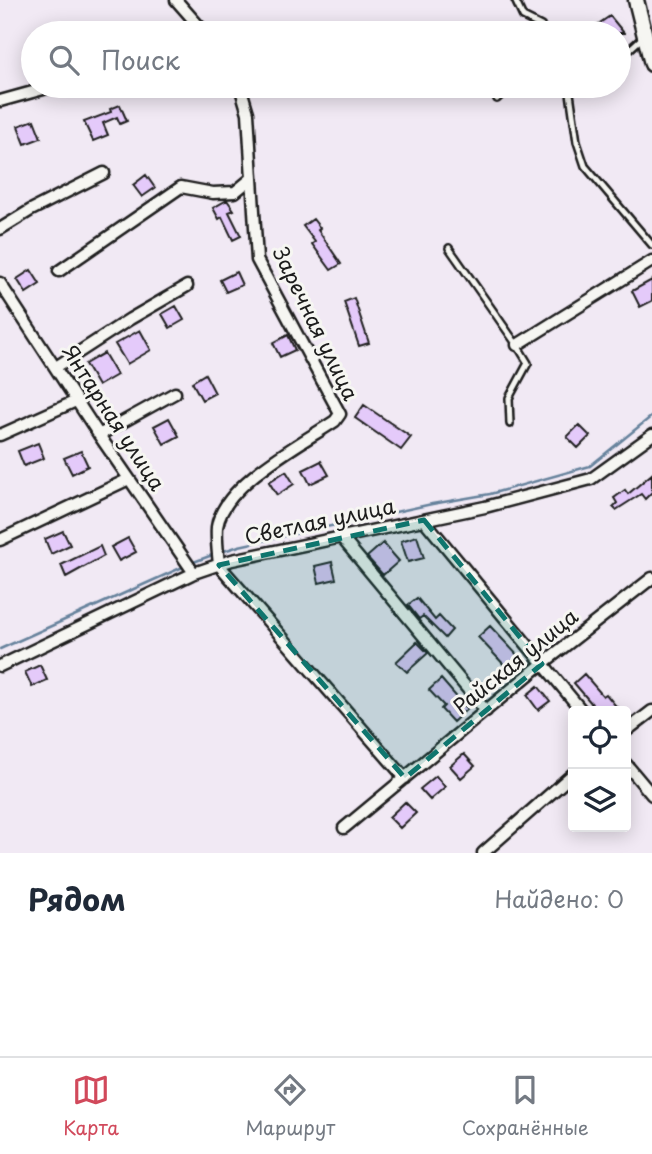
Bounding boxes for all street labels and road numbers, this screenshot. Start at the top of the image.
street label: Заречная улица [266,241,368,406]
street label: Янтарная улица [55,337,175,497]
street label: Светлая улица [241,488,399,552]
street label: Райская улица [445,599,585,721]

